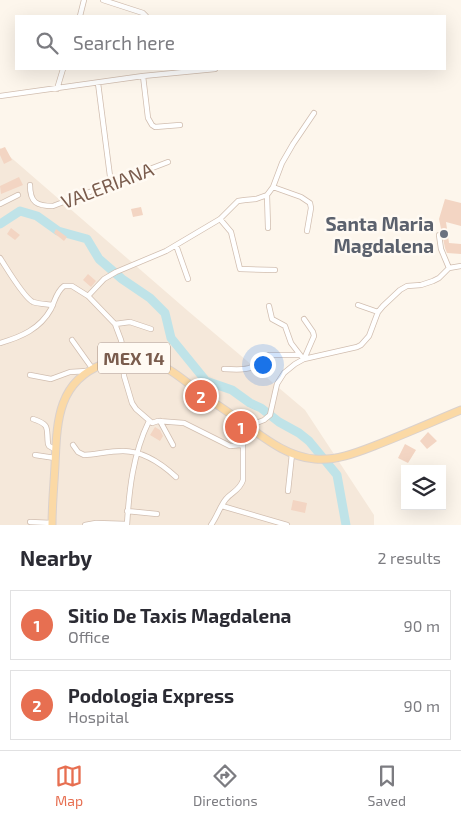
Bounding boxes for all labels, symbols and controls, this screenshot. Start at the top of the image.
search box [15,15,446,70]
icon: search [33,29,61,57]
text: Search here [73,31,175,54]
street label: VALERIANA [58,157,157,213]
place label: Santa Maria Magdalena [325,212,434,257]
marker: Santa Maria Magdalena [438,228,450,240]
road number: MEX 14 [98,342,170,373]
your location [250,352,276,378]
pin: 2 [185,377,217,415]
pin: 1 [225,408,257,446]
map controls [401,465,446,510]
button: layers [401,465,446,510]
text: Nearby [20,545,92,570]
text: 2 results [378,548,441,567]
text: Sitio De Taxis Magdalena [68,604,291,627]
text: 1 [34,616,40,635]
text: 90 m [404,616,440,635]
text: Office [68,627,110,646]
text: Podologia Express [68,684,234,707]
text: 2 [32,696,42,715]
text: 90 m [404,696,440,715]
text: Hospital [68,707,129,726]
tab: Map [55,762,83,809]
tab: Directions [193,762,258,809]
tab: Saved [368,762,406,809]

